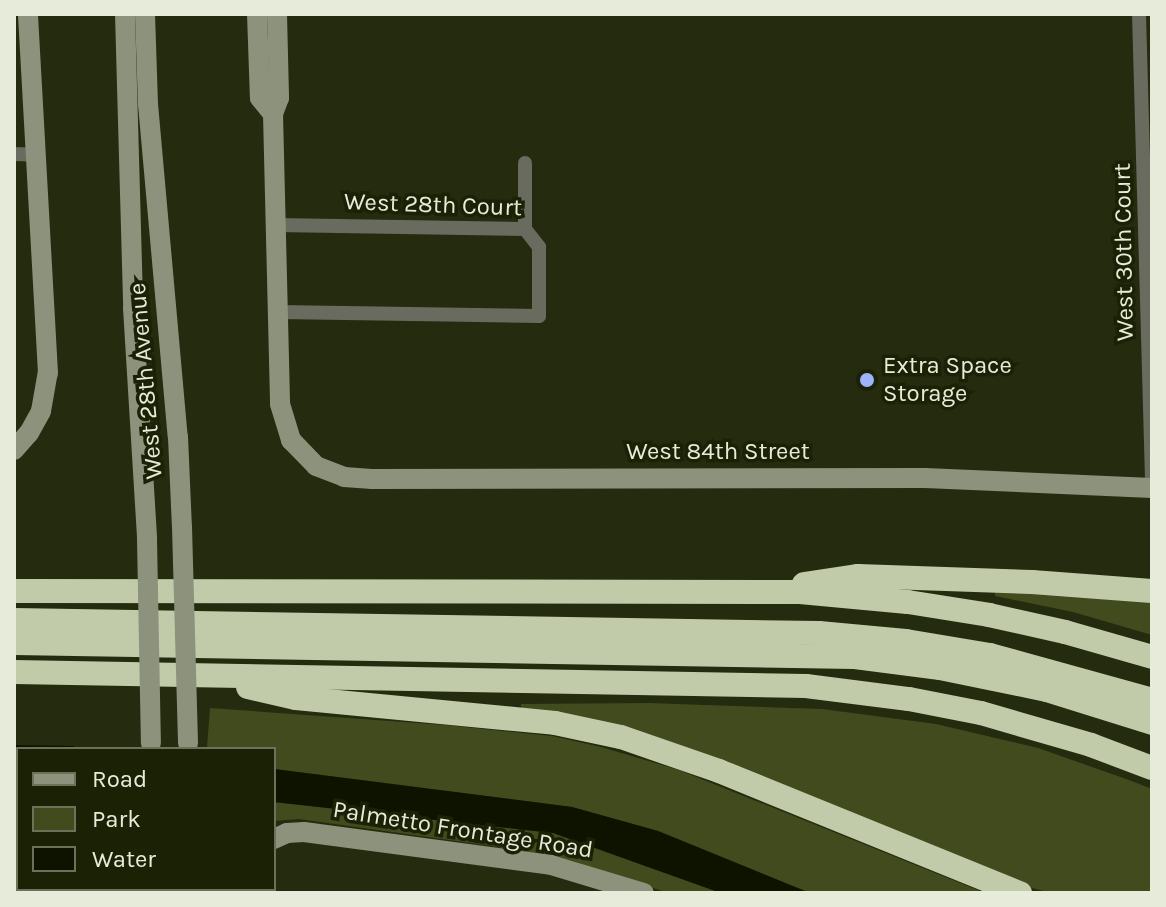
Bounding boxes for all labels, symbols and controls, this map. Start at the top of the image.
street label: West 30th Court [1108,163,1140,341]
street label: West 28th Court [343,187,523,223]
street label: West 28th Avenue [123,282,169,480]
place label: Extra Space Storage [883,352,1012,408]
marker: Extra Space Storage [858,371,876,389]
street label: West 84th Street [626,438,810,466]
legend [16,747,276,891]
text: Road [92,765,147,793]
street label: Palmetto Frontage Road [331,795,595,865]
text: Park [92,805,141,833]
text: Water [92,845,156,873]

